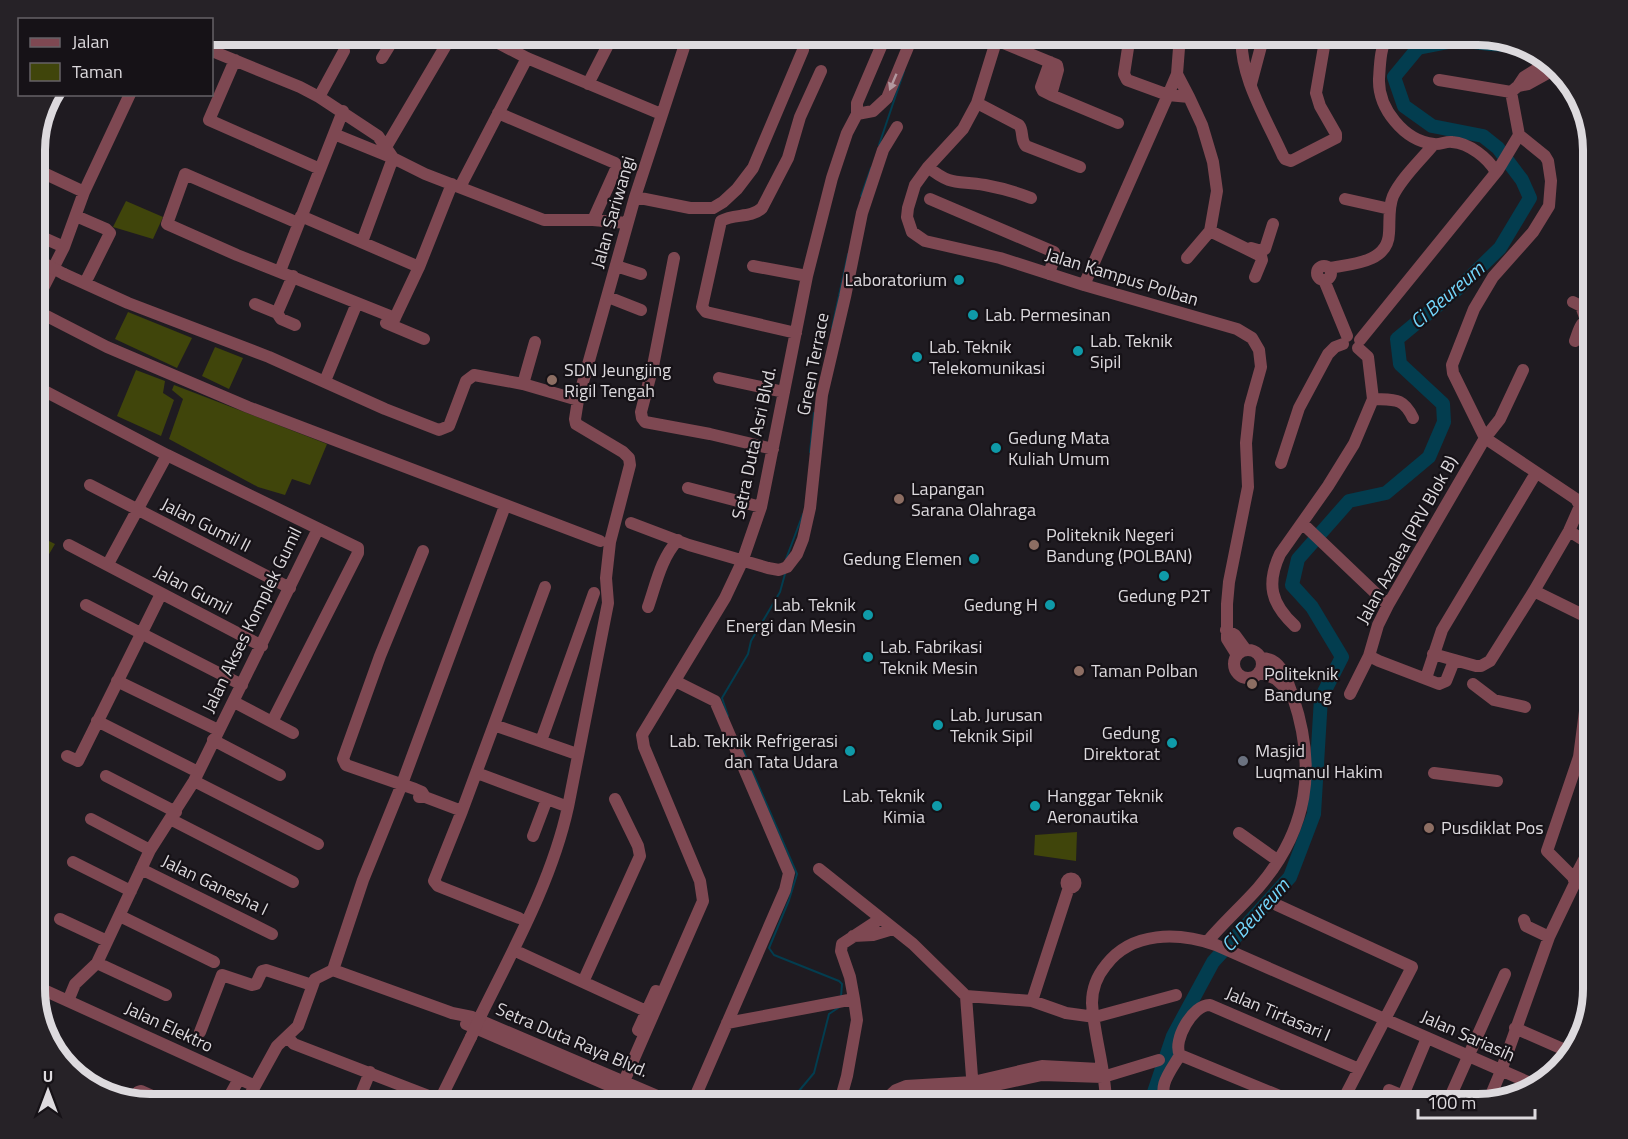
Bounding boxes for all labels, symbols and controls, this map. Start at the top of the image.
legend [18,18,213,96]
text: Jalan [72,28,109,55]
text: Taman [72,58,123,85]
one-way arrow [888,74,898,92]
street label: Jalan Sariwangi [584,153,641,271]
street label: Jalan Kampus Polban [1042,240,1202,313]
water label: Ci Beureum [1402,253,1491,336]
place label: Laboratorium [845,266,947,293]
marker: Laboratorium [952,273,966,287]
place label: Lab. Permesinan [985,301,1111,328]
marker: Lab. Permesinan [966,308,980,322]
street label: Green Terrace [789,310,836,418]
place label: Lab. Teknik Sipil [1090,327,1173,375]
place label: Lab. Teknik Telekomunikasi [929,333,1045,381]
marker: Lab. Teknik Sipil [1071,344,1085,358]
marker: Lab. Teknik Telekomunikasi [910,350,924,364]
place label: SDN Jeungjing Rigil Tengah [564,356,671,404]
street label: Setra Duta Asri Blvd. [724,364,783,522]
marker: SDN Jeungjing Rigil Tengah [545,373,559,387]
place label: Gedung Mata Kuliah Umum [1008,424,1110,472]
marker: Gedung Mata Kuliah Umum [989,441,1003,455]
street label: Jalan Azalea (PRV Blok B) [1349,451,1464,629]
place label: Lapangan Sarana Olahraga [911,475,1036,523]
street label: Jalan Gumil II [157,490,256,559]
marker: Lapangan Sarana Olahraga [892,492,906,506]
place label: Politeknik Negeri Bandung (POLBAN) [1046,521,1192,569]
street label: Jalan Akses Komplek Gumil [195,522,308,717]
marker: Politeknik Negeri Bandung (POLBAN) [1027,538,1041,552]
place label: Gedung Elemen [843,545,962,572]
marker: Gedung Elemen [967,552,981,566]
street label: Jalan Gumil [149,558,237,621]
marker: Gedung P2T [1157,569,1171,583]
place label: Gedung P2T [1118,582,1211,609]
place label: Lab. Teknik Energi dan Mesin [726,591,856,639]
place label: Gedung H [964,591,1038,618]
marker: Gedung H [1043,598,1057,612]
marker: Lab. Teknik Energi dan Mesin [861,608,875,622]
place label: Lab. Fabrikasi Teknik Mesin [880,633,982,681]
marker: Lab. Fabrikasi Teknik Mesin [861,650,875,664]
place label: Taman Polban [1091,657,1198,684]
place label: Politeknik Bandung [1264,660,1339,708]
marker: Taman Polban [1072,664,1086,678]
marker: Politeknik Bandung [1245,677,1259,691]
place label: Lab. Jurusan Teknik Sipil [950,701,1043,749]
marker: Lab. Jurusan Teknik Sipil [931,718,945,732]
place label: Gedung Direktorat [1083,719,1161,767]
place label: Lab. Teknik Refrigerasi dan Tata Udara [669,727,838,775]
marker: Gedung Direktorat [1165,736,1179,750]
place label: Masjid Luqmanul Hakim [1255,737,1383,785]
marker: Lab. Teknik Refrigerasi dan Tata Udara [843,744,857,758]
marker: Masjid Luqmanul Hakim [1236,754,1250,768]
place label: Lab. Teknik Kimia [842,782,925,830]
place label: Hanggar Teknik Aeronautika [1047,782,1164,830]
marker: Lab. Teknik Kimia [930,799,944,813]
marker: Hanggar Teknik Aeronautika [1028,799,1042,813]
place label: Pusdiklat Pos [1441,814,1544,841]
marker: Pusdiklat Pos [1422,821,1436,835]
street label: Jalan Ganesha I [157,847,273,922]
water label: Ci Beureum [1213,870,1297,959]
street label: Jalan Tirtasari I [1221,979,1335,1048]
street label: Jalan Elektro [121,994,218,1059]
street label: Setra Duta Raya Blvd. [492,995,653,1084]
street label: Jalan Sariasih [1417,1003,1520,1068]
north arrow [18,1061,78,1121]
text: U [43,1064,53,1088]
scale bar [1418,1082,1535,1120]
text: 100 m [1427,1089,1476,1116]

